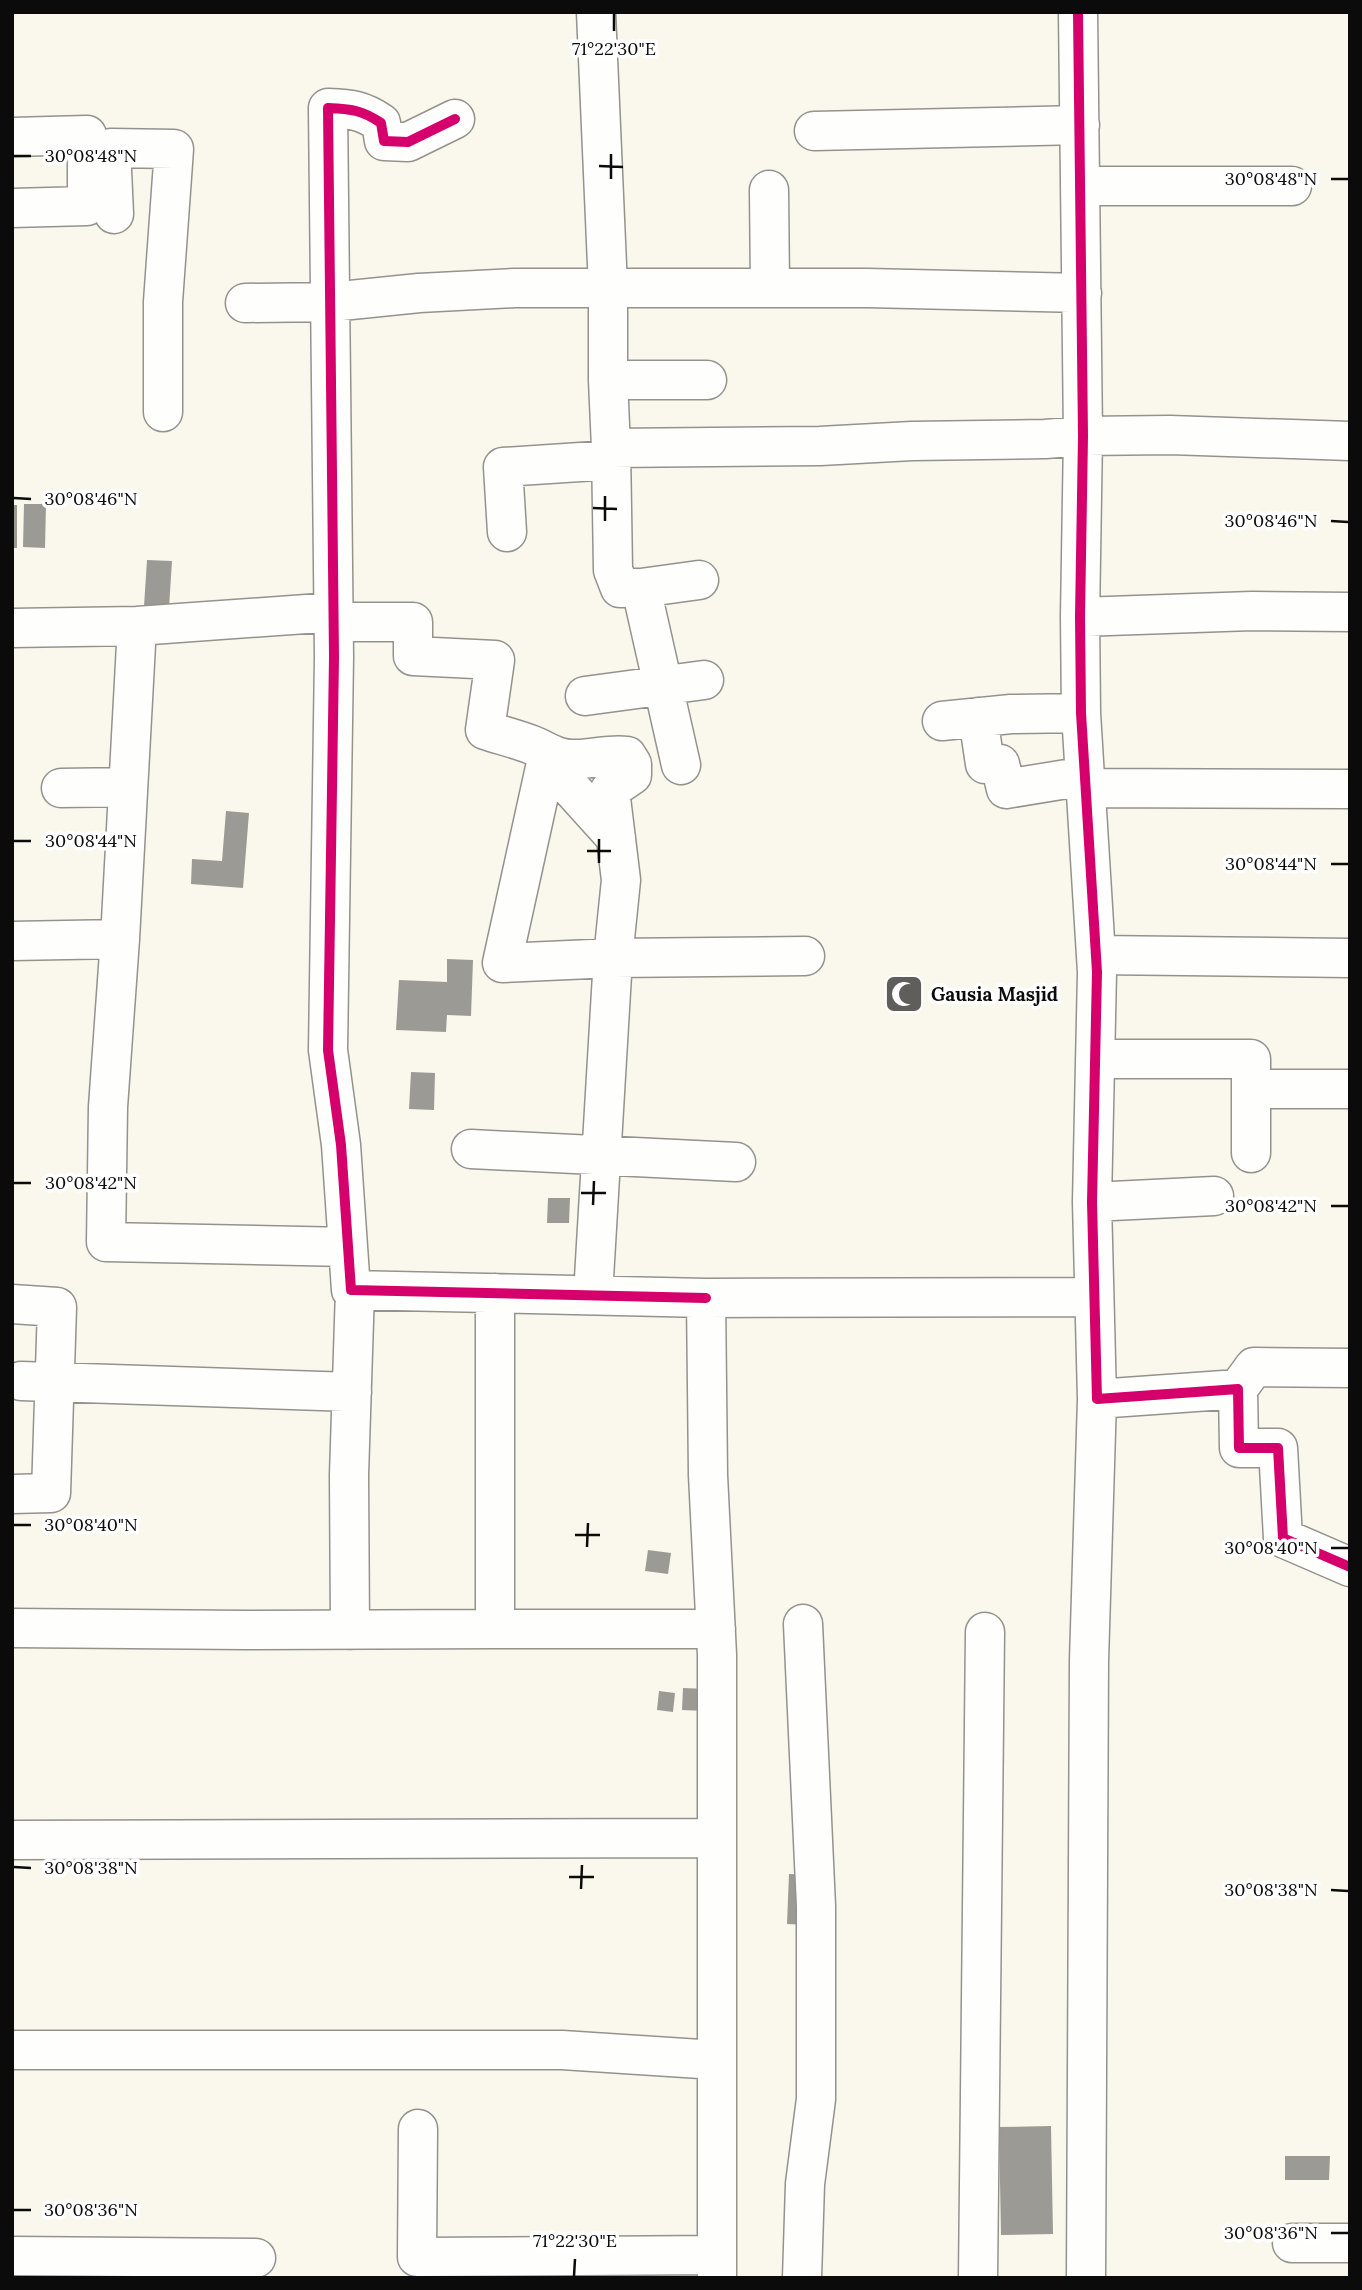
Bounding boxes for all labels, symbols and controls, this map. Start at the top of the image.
text: 71°22'30"E [572,37,656,60]
text: 30°08'48"N [45,144,137,167]
text: 30°08'48"N [1225,167,1317,190]
text: 30°08'46"N [45,487,137,510]
text: 30°08'46"N [1225,509,1317,532]
text: 30°08'44"N [45,829,137,852]
text: 30°08'44"N [1225,852,1317,875]
mosque icon: Gausia Masjid [883,973,925,1015]
place label: Gausia Masjid [931,982,1058,1006]
text: 30°08'42"N [45,1171,137,1194]
text: 30°08'42"N [1225,1194,1317,1217]
text: 30°08'40"N [44,1513,138,1536]
text: 30°08'40"N [1224,1536,1318,1559]
text: 30°08'38"N [44,1856,138,1879]
text: 30°08'38"N [1224,1878,1318,1901]
text: 30°08'36"N [44,2198,138,2221]
text: 30°08'36"N [1224,2221,1318,2244]
text: 71°22'30"E [533,2229,617,2252]

